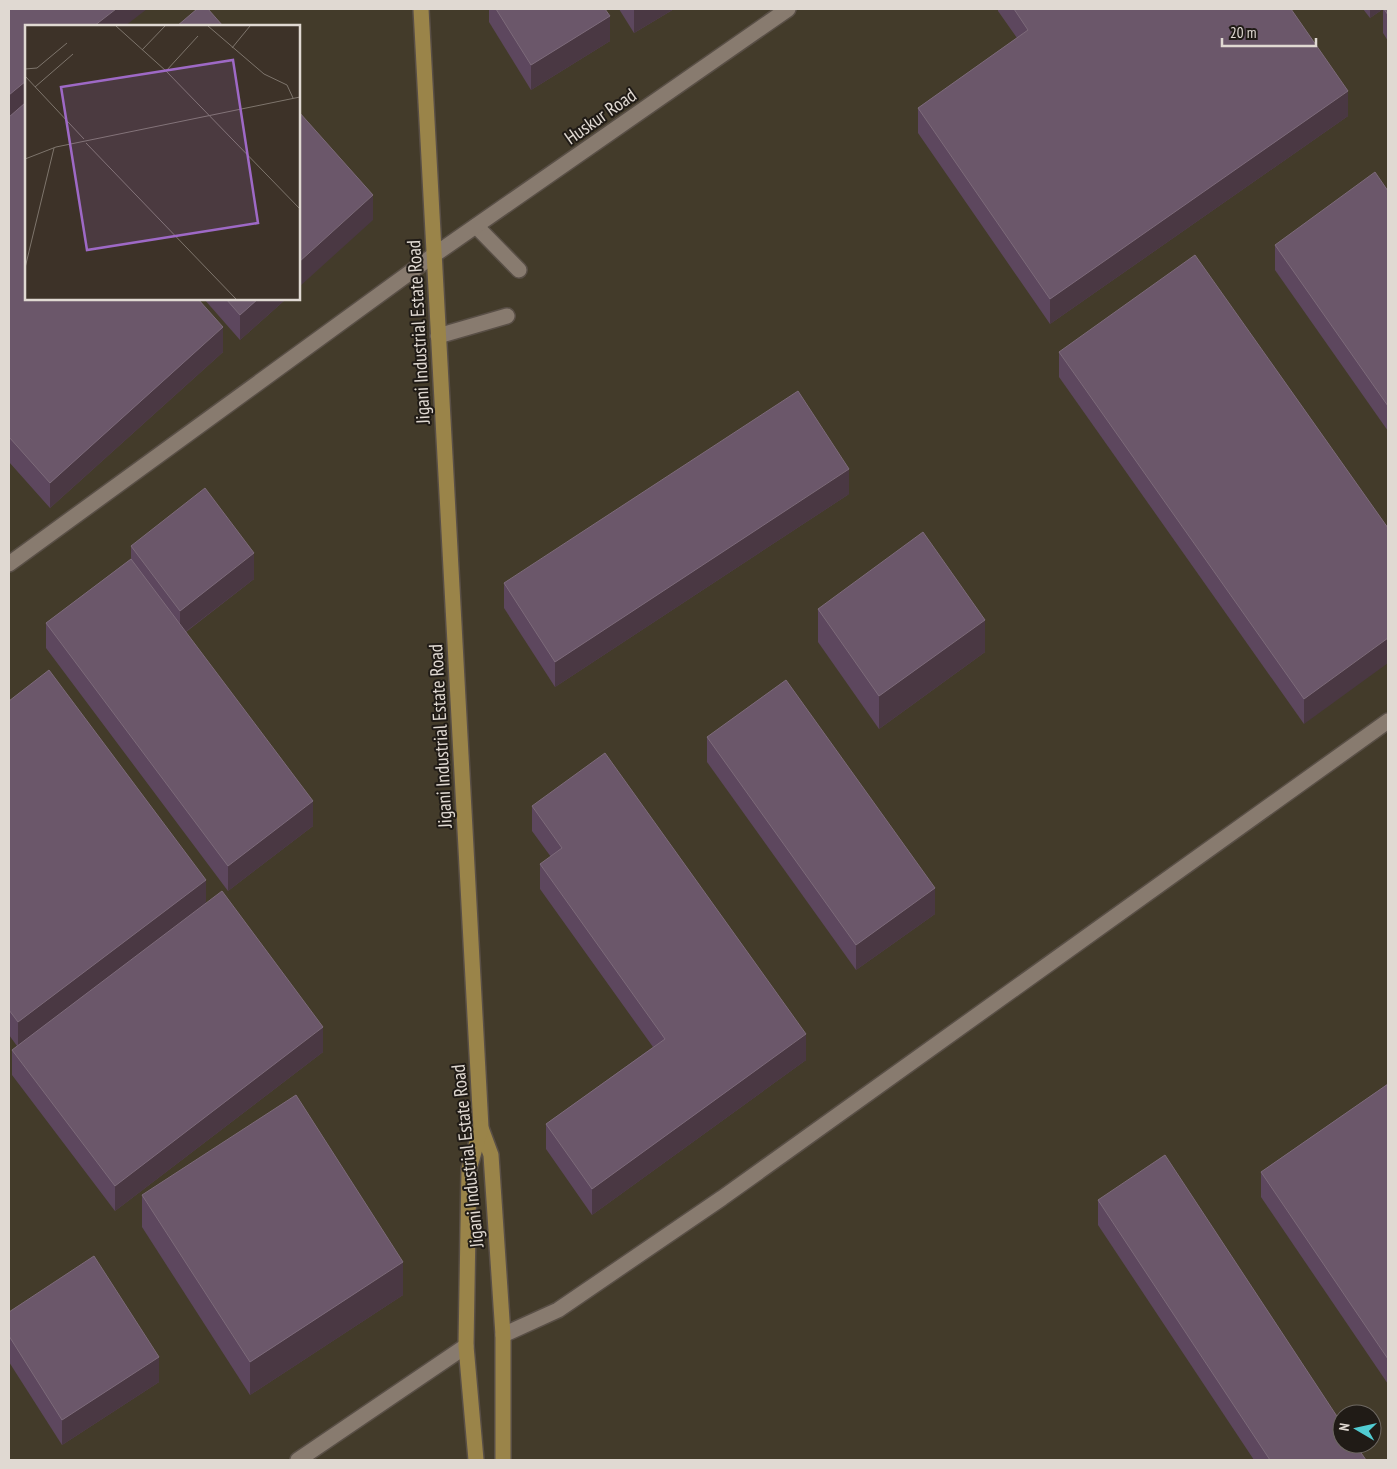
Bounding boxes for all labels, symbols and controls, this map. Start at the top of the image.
scale bar [1222,15,1316,47]
text: 20 m [1230,23,1256,42]
inset map [25,25,300,300]
street label: Huskur Road [559,83,641,149]
street label: Jigani Industrial Estate Road [401,239,435,426]
street label: Jigani Industrial Estate Road [423,643,457,830]
street label: Jigani Industrial Estate Road [445,1063,489,1250]
north arrow [1332,1404,1382,1454]
text: N [1335,1422,1354,1432]

